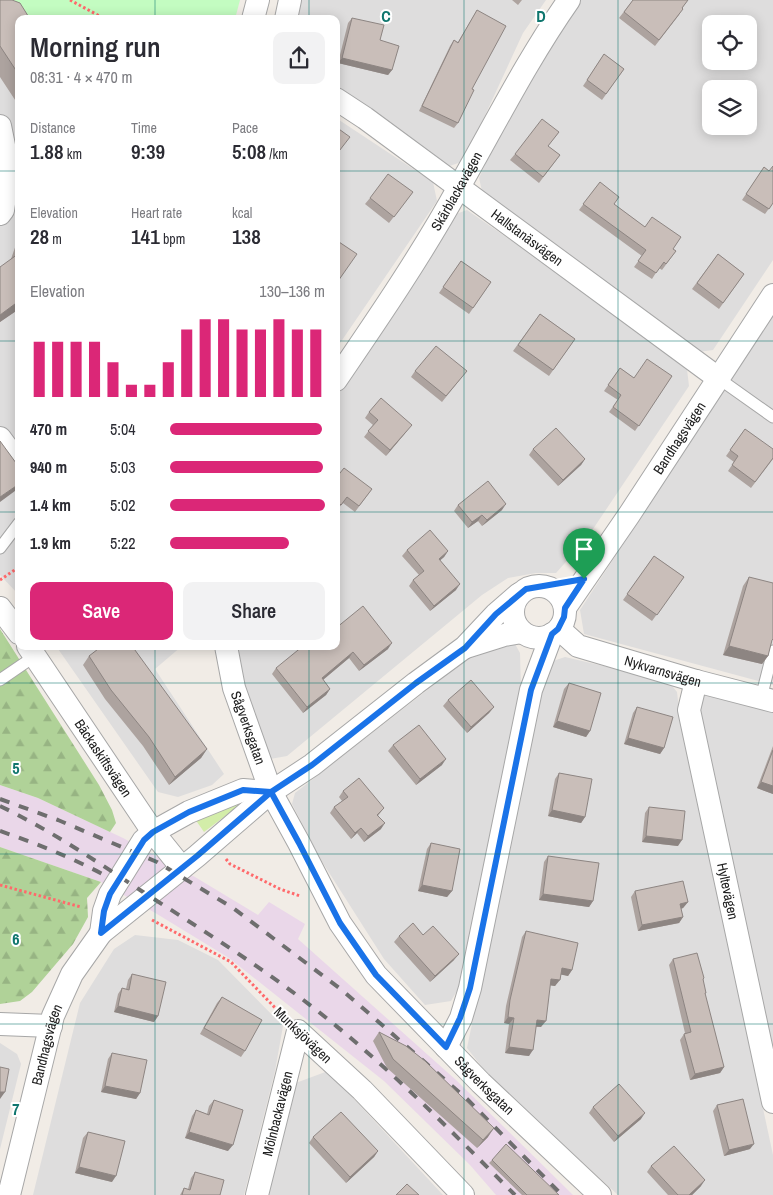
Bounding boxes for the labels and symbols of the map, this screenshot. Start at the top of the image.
text: C [381,5,391,27]
text: D [536,5,546,27]
street label: Skärblackavägen [427,148,486,234]
street label: Hallstanäsvägen [488,205,567,270]
street label: Bandhagsvägen [649,398,710,478]
pin [563,528,605,579]
street label: Nykvarnsvägen [622,651,703,691]
street label: Sågverksgatan [227,689,269,767]
street label: Bäckaskiftsvägen [71,716,136,800]
text: 5 [12,757,20,779]
street label: Hyltevägen [713,861,743,921]
text: 6 [12,928,20,950]
street label: Bandhagsvägen [27,1001,66,1087]
street label: Munksjövägen [270,1003,336,1067]
street label: Sågverksgatan [451,1052,518,1119]
street label: Mölnbackavägen [258,1069,297,1158]
text: 7 [12,1098,20,1120]

